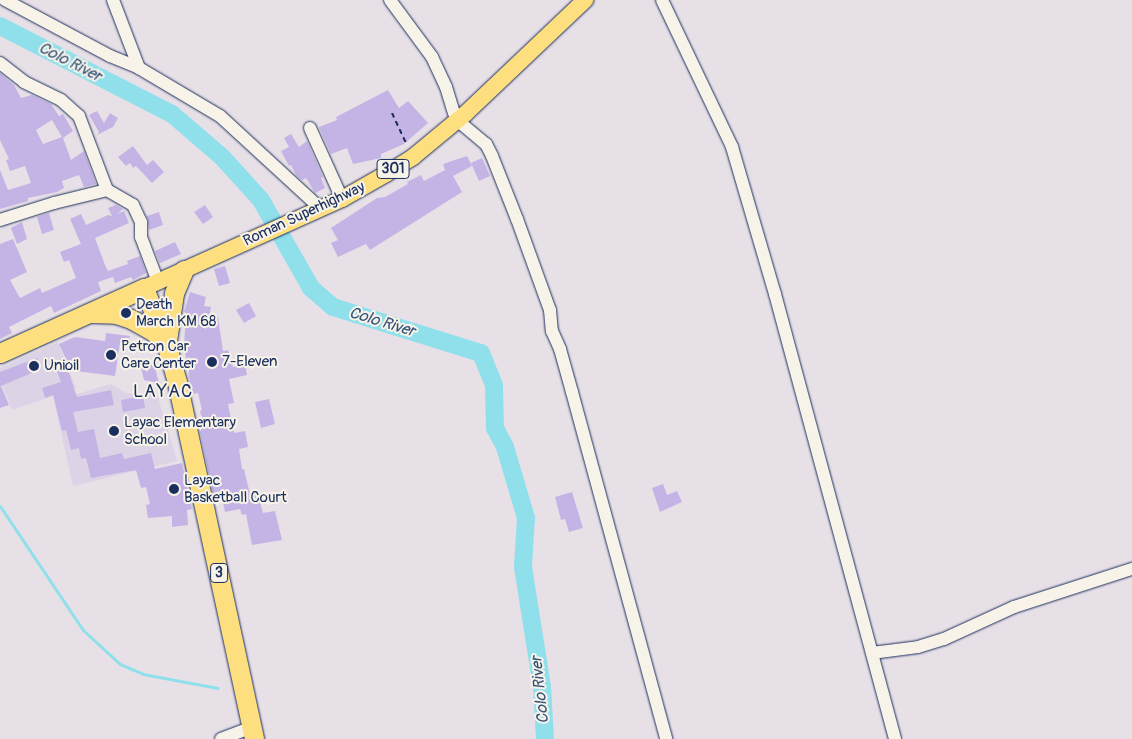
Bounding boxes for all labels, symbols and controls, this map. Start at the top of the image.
water label: Colo River [35,38,105,86]
road number: 301 [376,157,410,180]
street label: Roman Superhighway [240,178,368,250]
place label: Death March KM 68 [136,295,216,330]
water label: Colo River [347,303,417,341]
marker: Death March KM 68 [120,307,132,319]
place label: Petron Car Care Center [121,337,196,372]
marker: Petron Car Care Center [105,349,117,361]
place label: 7-Eleven [222,353,277,371]
marker: 7-Eleven [206,356,218,368]
place label: Unioil [44,357,79,375]
marker: Unioil [28,360,40,372]
district label: LAYAC [132,381,194,403]
place label: Layac Elementary School [124,413,236,448]
marker: Layac Elementary School [108,425,120,437]
place label: Layac Basketball Court [184,471,287,506]
marker: Layac Basketball Court [168,483,180,495]
road number: 3 [209,562,229,584]
water label: Colo River [527,655,553,725]

